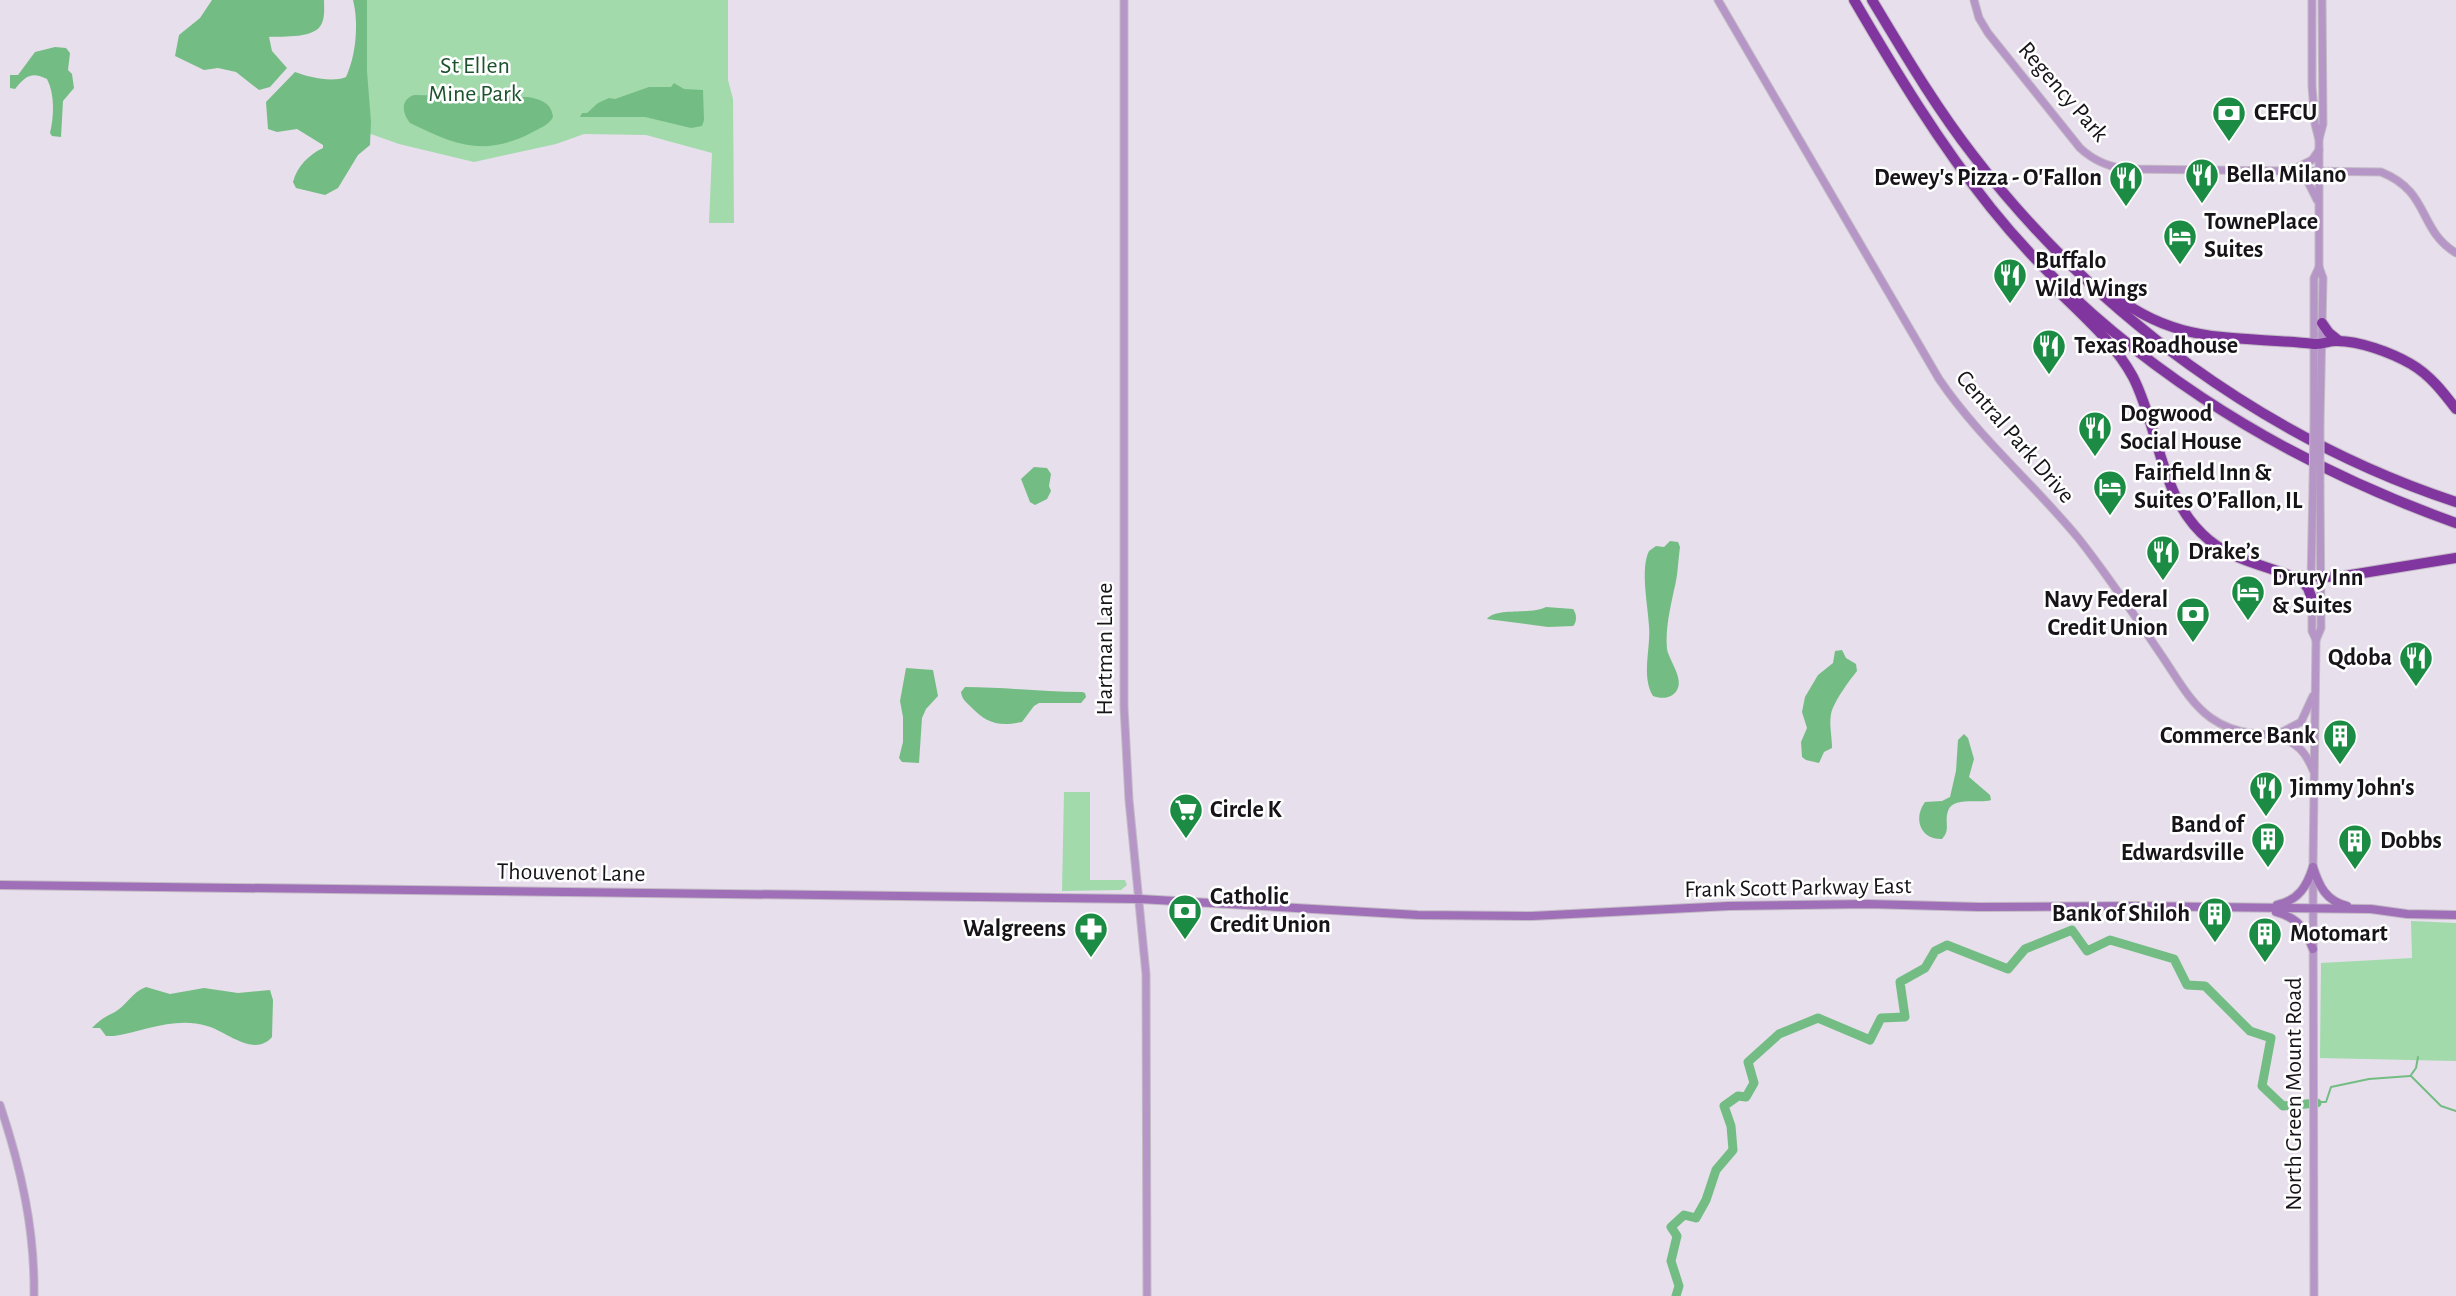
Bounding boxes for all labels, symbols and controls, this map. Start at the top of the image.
street label: Regency Park [2013,38,2113,146]
park label: St Ellen Mine Park [428,54,522,106]
bank icon: CEFCU [2210,94,2248,143]
place label: CEFCU [2254,101,2317,125]
restaurant icon: Bella Milano [2183,156,2221,205]
restaurant icon: Dewey's Pizza - O'Fallon [2107,159,2145,208]
place label: Bella Milano [2226,163,2347,187]
place label: Dewey's Pizza - O'Fallon [1874,166,2102,190]
place label: TownePlace Suites [2204,210,2318,262]
hotel icon: TownePlace Suites [2161,217,2199,266]
place label: Buffalo Wild Wings [2035,249,2147,301]
restaurant icon: Buffalo Wild Wings [1991,256,2029,305]
restaurant icon: Texas Roadhouse [2030,327,2068,376]
place label: Texas Roadhouse [2074,334,2238,358]
street label: Central Park Drive [1951,366,2079,508]
place label: Dogwood Social House [2120,402,2242,454]
restaurant icon: Dogwood Social House [2076,409,2114,458]
place label: Fairfield Inn & Suites O’Fallon, IL [2134,461,2303,513]
hotel icon: Fairfield Inn & Suites O’Fallon, IL [2091,468,2129,517]
restaurant icon: Drake’s [2144,533,2182,582]
place label: Drake’s [2188,540,2260,564]
place label: Drury Inn & Suites [2272,566,2364,618]
hotel icon: Drury Inn & Suites [2229,573,2267,622]
street label: Hartman Lane [1093,583,1117,715]
place label: Navy Federal Credit Union [2044,588,2168,640]
bank icon: Navy Federal Credit Union [2174,595,2212,644]
restaurant icon: Qdoba [2397,639,2435,688]
place label: Qdoba [2328,646,2392,670]
building icon: Commerce Bank [2321,717,2359,766]
place label: Commerce Bank [2160,724,2316,748]
restaurant icon: Jimmy John's [2247,769,2285,818]
place label: Jimmy John's [2290,776,2414,800]
supermarket icon: Circle K [1167,791,1205,840]
place label: Circle K [1210,798,1282,822]
place label: Band of Edwardsville [2121,813,2246,865]
building icon: Band of Edwardsville [2249,820,2287,869]
building icon: Dobbs [2336,822,2374,871]
place label: Dobbs [2380,829,2442,853]
street label: Thouvenot Lane [496,860,646,886]
street label: Frank Scott Parkway East [1684,874,1912,902]
place label: Catholic Credit Union [1210,885,1331,937]
bank icon: Catholic Credit Union [1166,892,1204,941]
building icon: Bank of Shiloh [2196,895,2234,944]
place label: Bank of Shiloh [2052,902,2190,926]
pharmacy icon: Walgreens [1072,910,1110,959]
building icon: Motomart [2246,915,2284,964]
place label: Walgreens [963,917,1066,941]
place label: Motomart [2290,922,2388,946]
street label: North Green Mount Road [2282,977,2306,1211]

